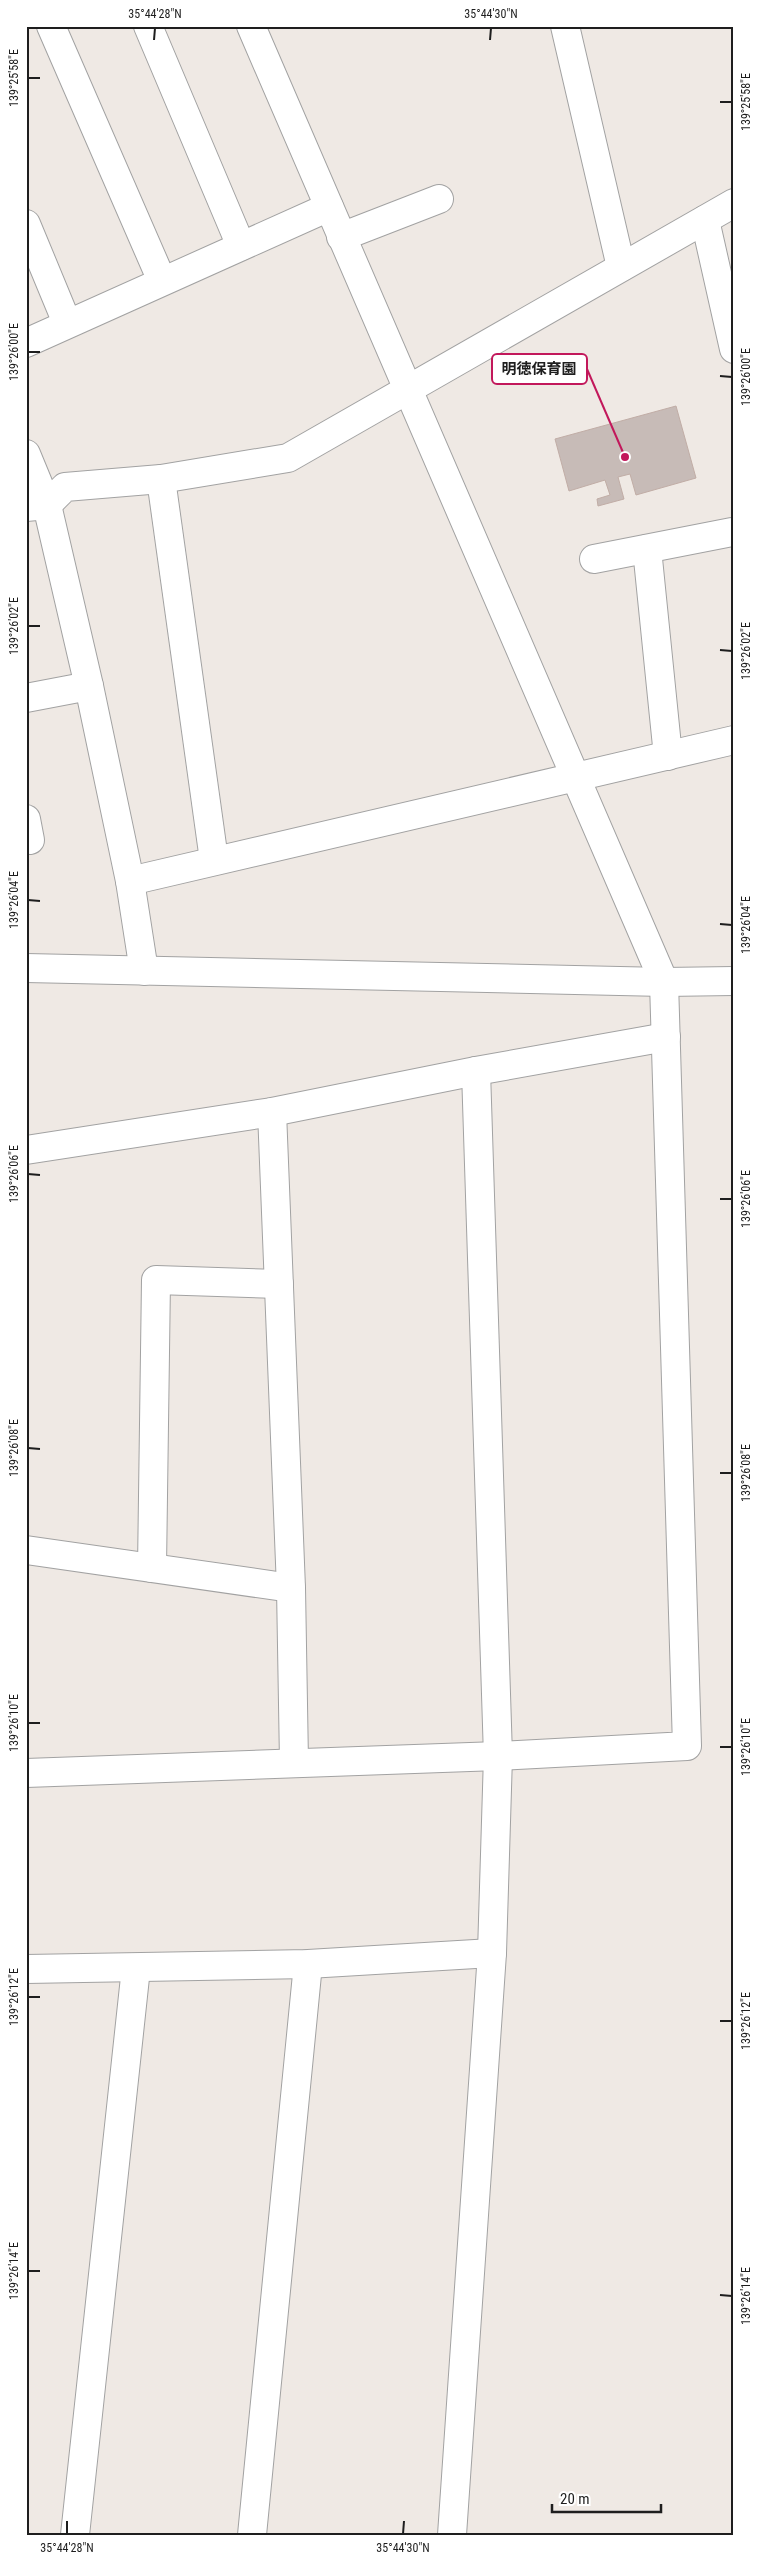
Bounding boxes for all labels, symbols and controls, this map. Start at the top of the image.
text: 35°44'28"N [128,7,182,21]
text: 35°44'30"N [464,7,518,21]
text: 139°25'58"E [7,49,21,107]
text: 139°25'58"E [739,73,753,131]
text: 139°26'00"E [7,323,21,381]
text: 139°26'00"E [739,348,753,406]
callout: 明徳保育園 [492,354,587,384]
text: 明徳保育園 [501,360,577,378]
text: 139°26'02"E [7,597,21,655]
text: 139°26'02"E [739,622,753,680]
text: 139°26'04"E [7,871,21,929]
text: 139°26'04"E [739,896,753,954]
text: 139°26'06"E [7,1145,21,1203]
text: 139°26'06"E [739,1170,753,1228]
text: 139°26'08"E [7,1419,21,1477]
text: 139°26'08"E [739,1444,753,1502]
text: 139°26'10"E [7,1694,21,1752]
text: 139°26'10"E [739,1718,753,1776]
text: 139°26'12"E [7,1968,21,2026]
text: 139°26'12"E [739,1992,753,2050]
text: 139°26'14"E [7,2242,21,2300]
text: 139°26'14"E [739,2267,753,2325]
scale bar [552,2481,661,2513]
text: 20 m [560,2490,590,2508]
text: 35°44'28"N [40,2541,94,2555]
text: 35°44'30"N [376,2541,430,2555]

